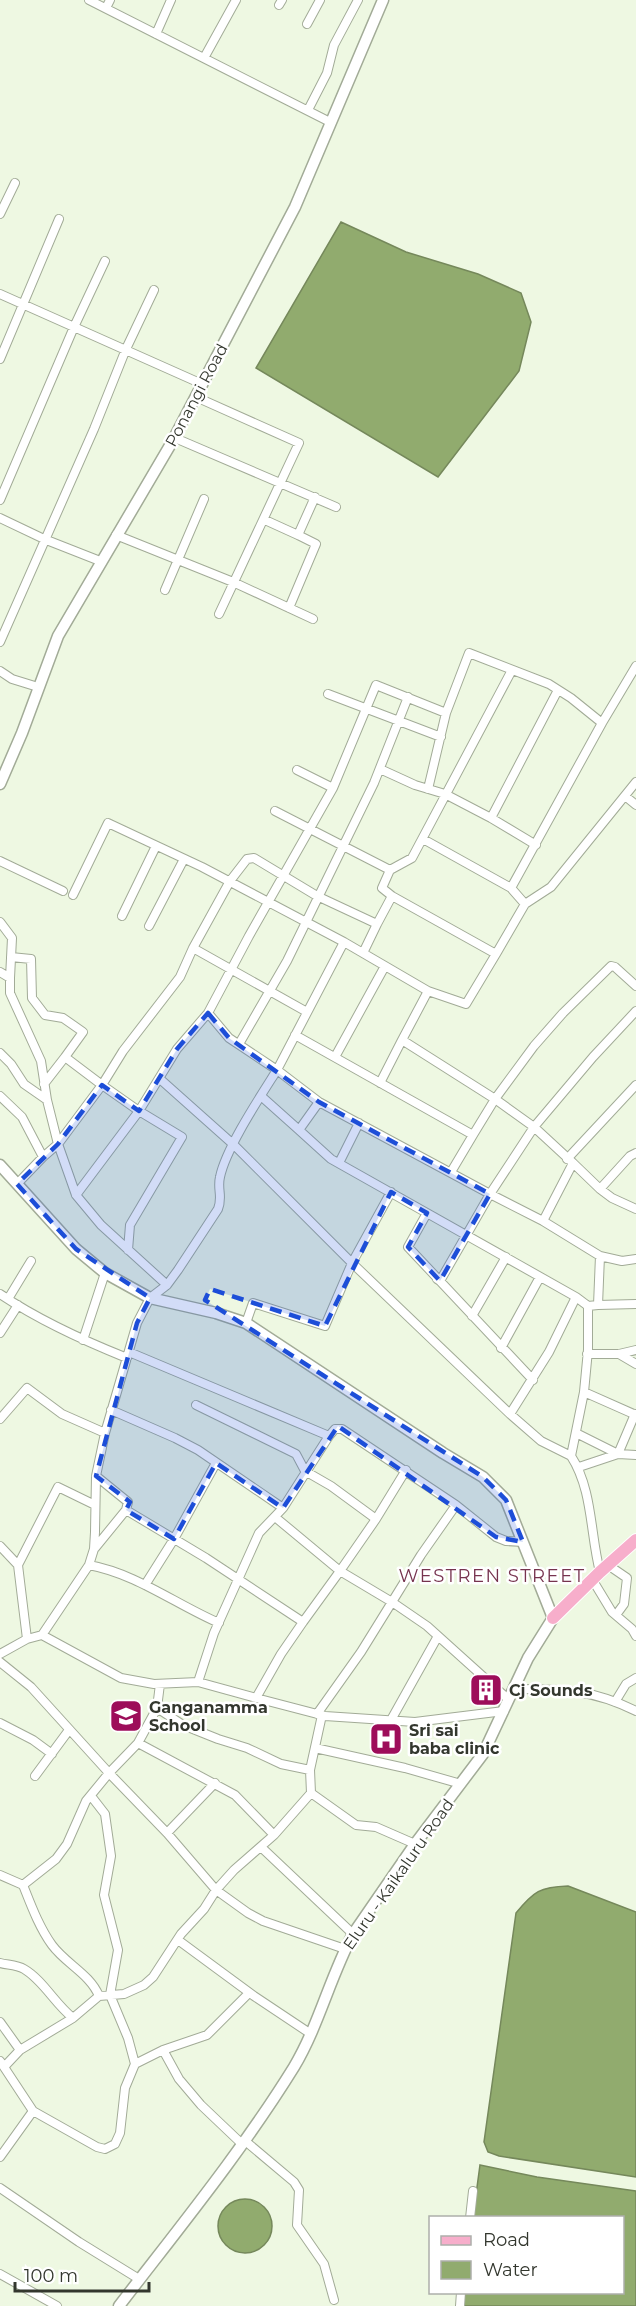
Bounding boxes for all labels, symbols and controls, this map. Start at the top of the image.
street label: Ponangi Road [161,341,232,450]
district label: WESTREN STREET [398,1565,586,1587]
building icon: Cj Sounds [468,1672,504,1708]
place label: Cj Sounds [509,1681,593,1700]
school or university icon: Ganganamma School [108,1698,144,1734]
place label: Ganganamma School [149,1698,268,1735]
hospital icon: Sri sai baba clinic [368,1721,404,1757]
place label: Sri sai baba clinic [409,1721,500,1758]
street label: Eluru - Kaikaluru Road [339,1795,458,1953]
legend [429,2216,624,2294]
text: Road [483,2229,530,2251]
scale bar [15,2255,148,2293]
text: Water [483,2259,538,2281]
text: 100 m [24,2265,78,2287]

